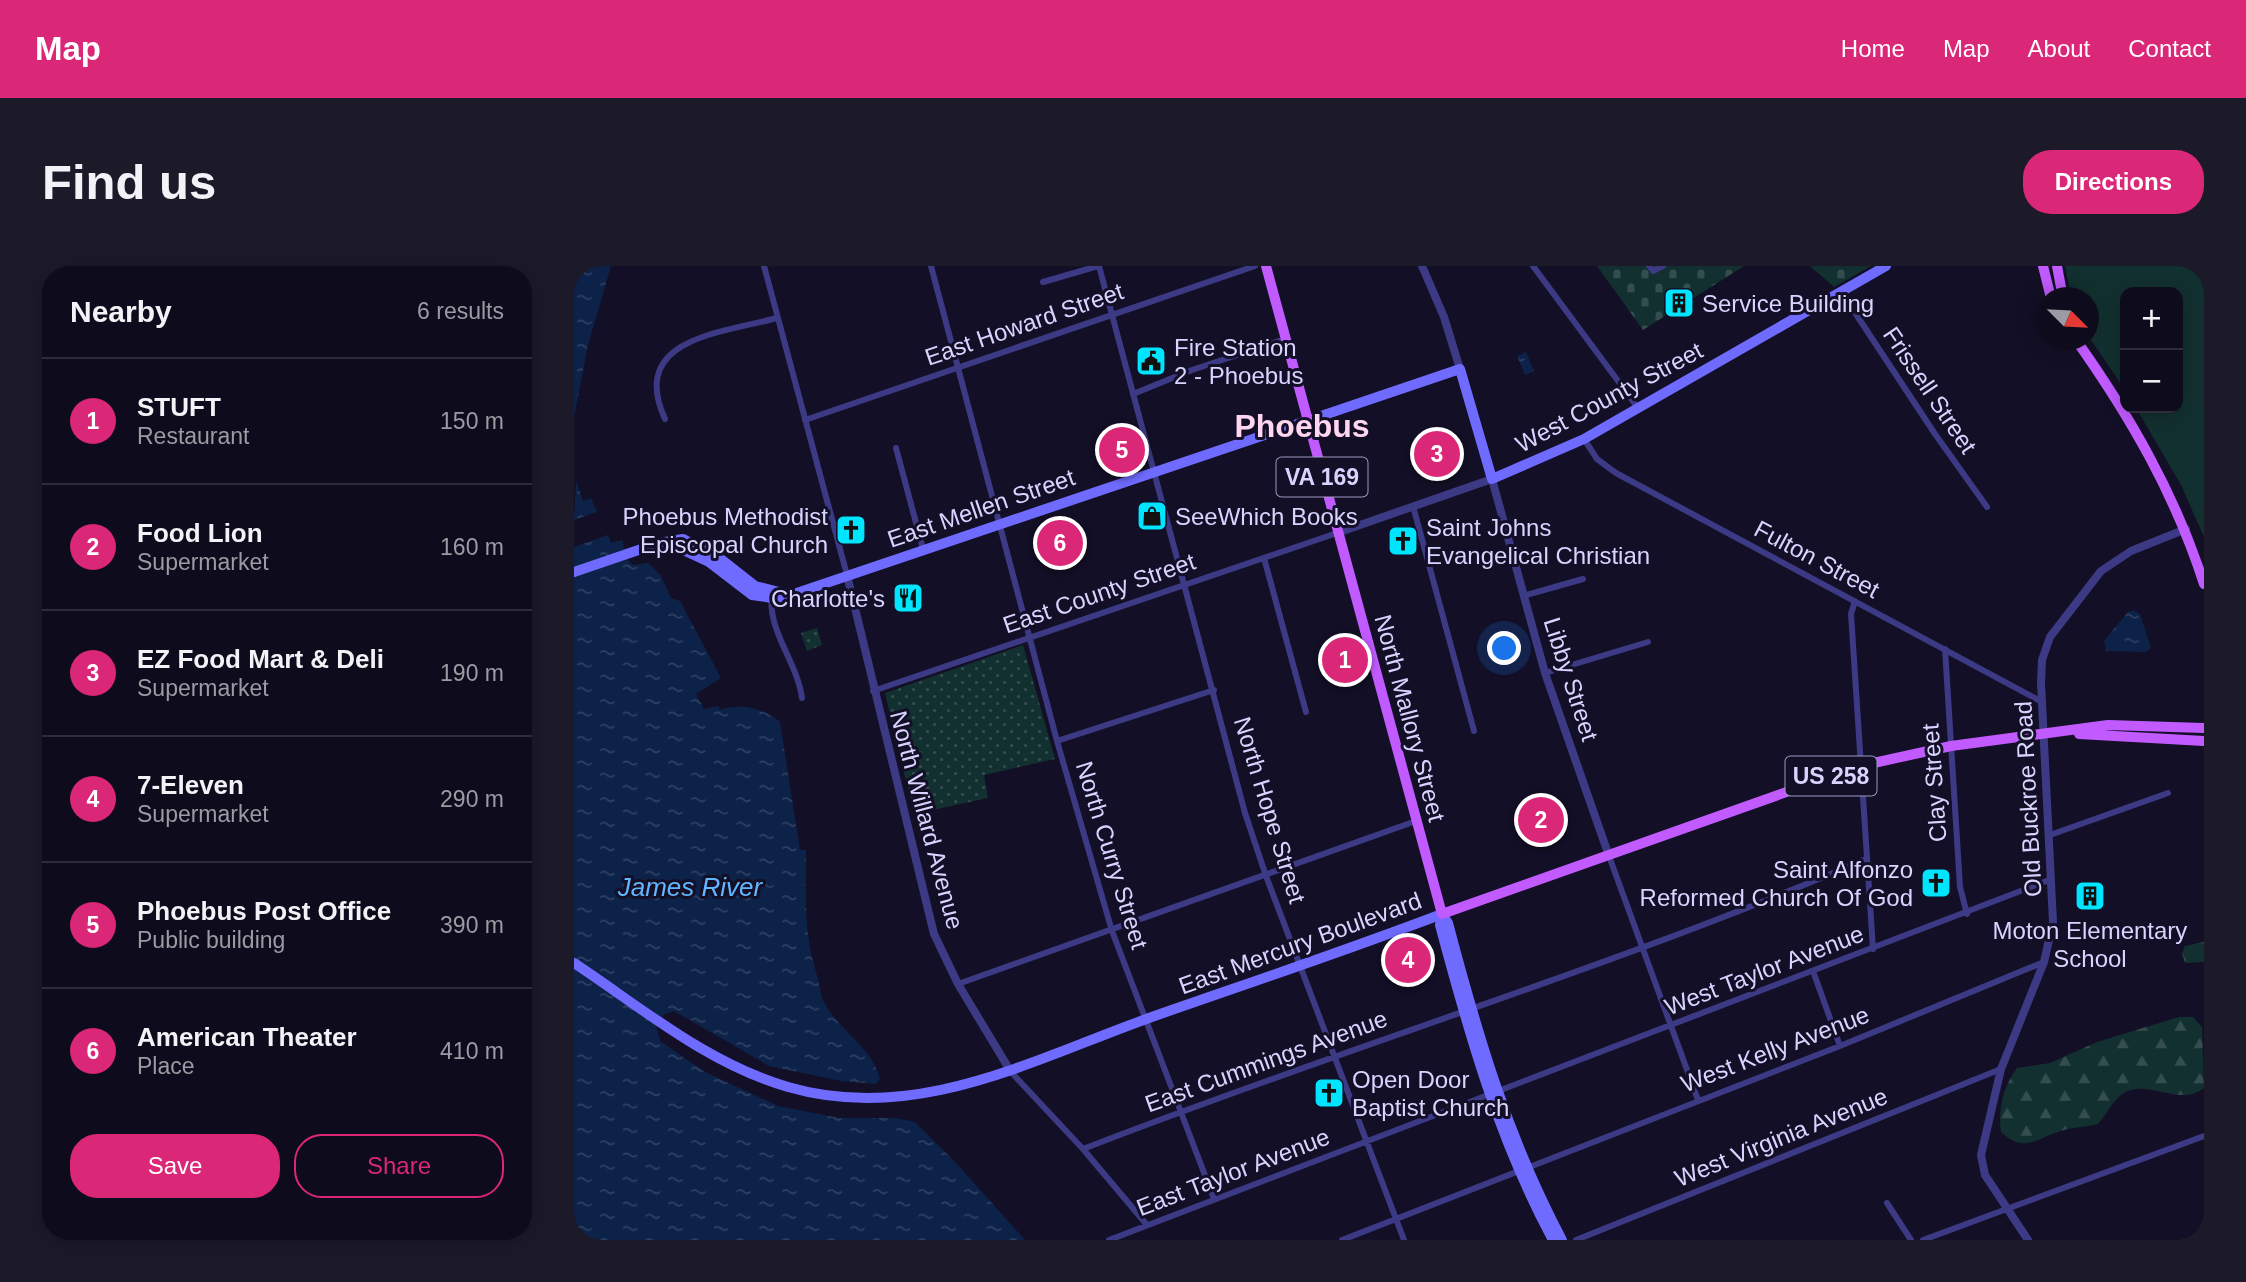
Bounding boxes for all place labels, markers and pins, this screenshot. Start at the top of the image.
building icon: Service Building [1662,286,1696,320]
place label: Service Building [1702,290,1874,317]
place label: Fire Station 2 - Phoebus [1174,334,1303,389]
public building icon: Fire Station 2 - Phoebus [1134,344,1168,378]
pin: 5 [1099,424,1145,476]
pin: 3 [1414,428,1460,480]
shop icon: SeeWhich Books [1135,499,1169,533]
place label: Phoebus Methodist Episcopal Church [623,503,828,558]
place label: SeeWhich Books [1175,503,1358,530]
church icon: Phoebus Methodist Episcopal Church [834,513,868,547]
place label: Saint Johns Evangelical Christian [1426,514,1650,569]
pin: 6 [1037,517,1083,569]
church icon: Saint Johns Evangelical Christian [1386,524,1420,558]
restaurant icon: Charlotte's [891,581,925,615]
place label: Charlotte's [771,585,885,612]
pin: 1 [1322,634,1368,686]
pin: 2 [1518,794,1564,846]
place label: Saint Alfonzo Reformed Church Of God [1640,856,1913,911]
church icon: Saint Alfonzo Reformed Church Of God [1919,866,1953,900]
building icon: Moton Elementary School [2073,879,2107,913]
place label: Moton Elementary School [1993,917,2187,972]
pin: 4 [1385,934,1431,986]
place label: Open Door Baptist Church [1352,1066,1509,1121]
church icon: Open Door Baptist Church [1312,1076,1346,1110]

